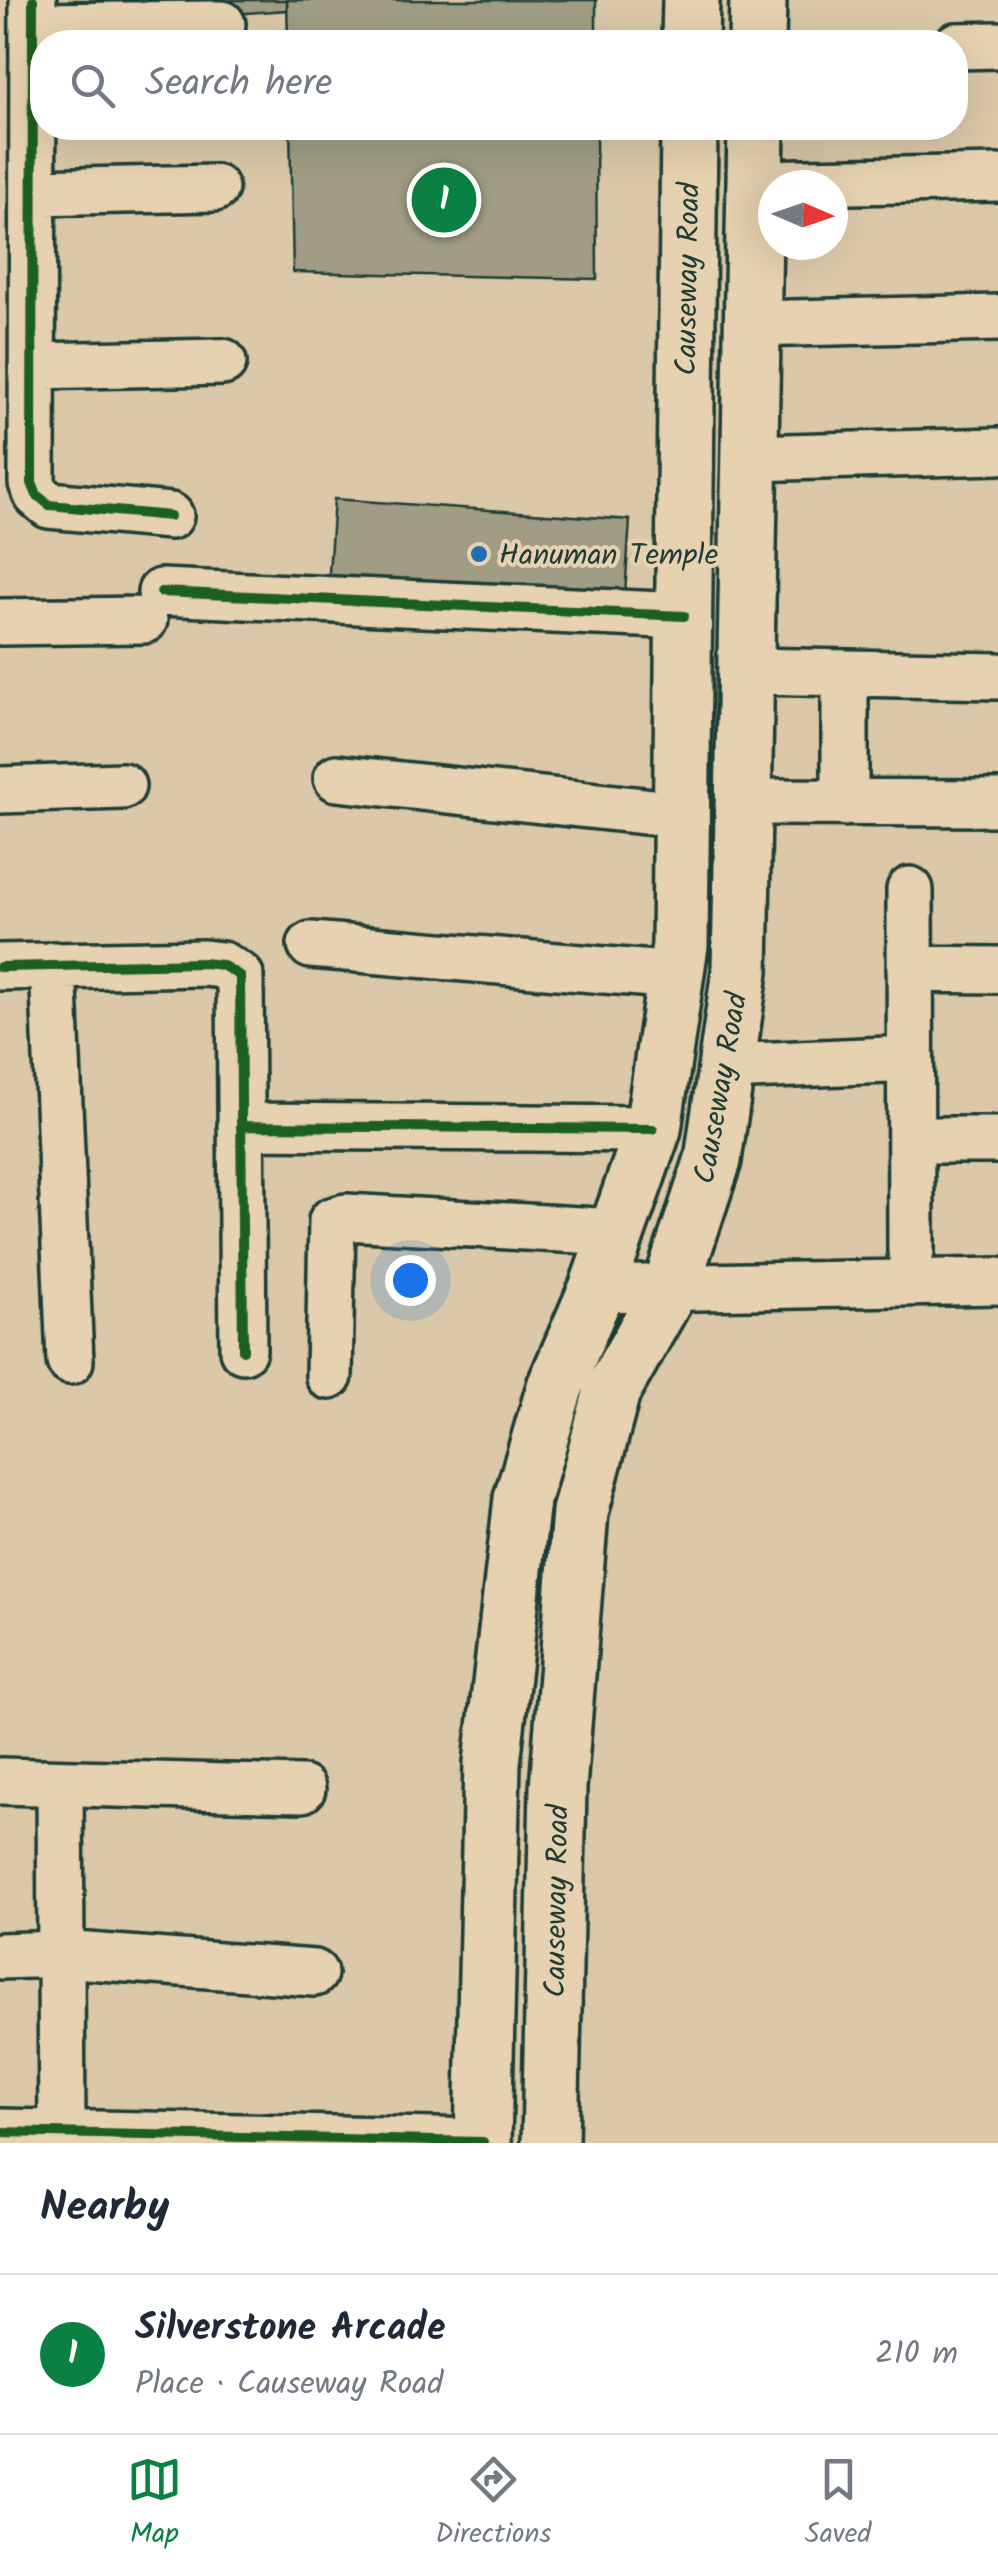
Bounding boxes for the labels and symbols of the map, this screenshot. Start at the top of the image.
pin: 1 [412,162,476,238]
north arrow [758,170,848,260]
street label: Causeway Road [663,181,715,376]
place label: Hanuman Temple [499,532,718,580]
marker: Hanuman Temple [468,543,490,565]
street label: Causeway Road [682,988,763,1188]
your location [385,1255,436,1306]
street label: Causeway Road [532,1803,584,1998]

